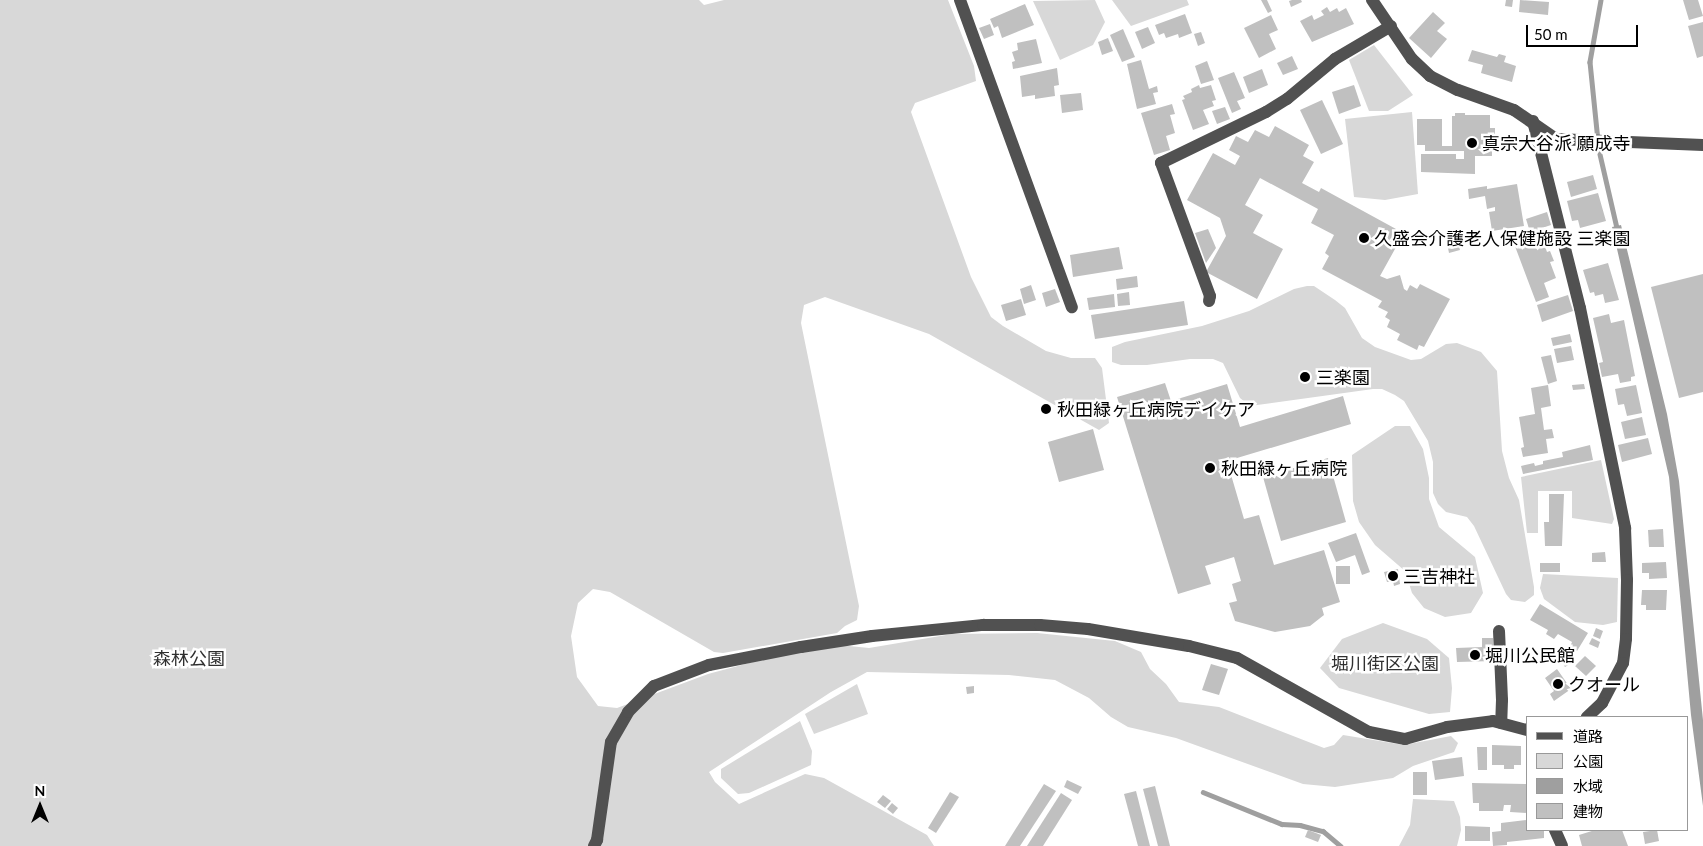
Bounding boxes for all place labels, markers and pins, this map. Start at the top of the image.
place label: 真宗大谷派 願成寺 [1482,132,1631,154]
marker: 真宗大谷派 願成寺 [1466,137,1478,149]
place label: 久盛会介護老人保健施設 三楽園 [1374,227,1631,249]
marker: 久盛会介護老人保健施設 三楽園 [1358,232,1370,244]
place label: 三楽園 [1316,366,1370,388]
marker: 三楽園 [1298,370,1312,384]
place label: 秋田緑ヶ丘病院デイケア [1057,398,1255,420]
marker: 秋田緑ヶ丘病院デイケア [1039,402,1053,416]
place label: 秋田緑ヶ丘病院 [1221,457,1347,479]
marker: 秋田緑ヶ丘病院 [1203,461,1217,475]
place label: 三吉神社 [1403,565,1475,587]
marker: 三吉神社 [1387,570,1399,582]
place label: 堀川公民館 [1485,644,1575,666]
marker: 堀川公民館 [1469,649,1481,661]
place label: クオール [1568,673,1640,695]
marker: クオール [1552,678,1564,690]

